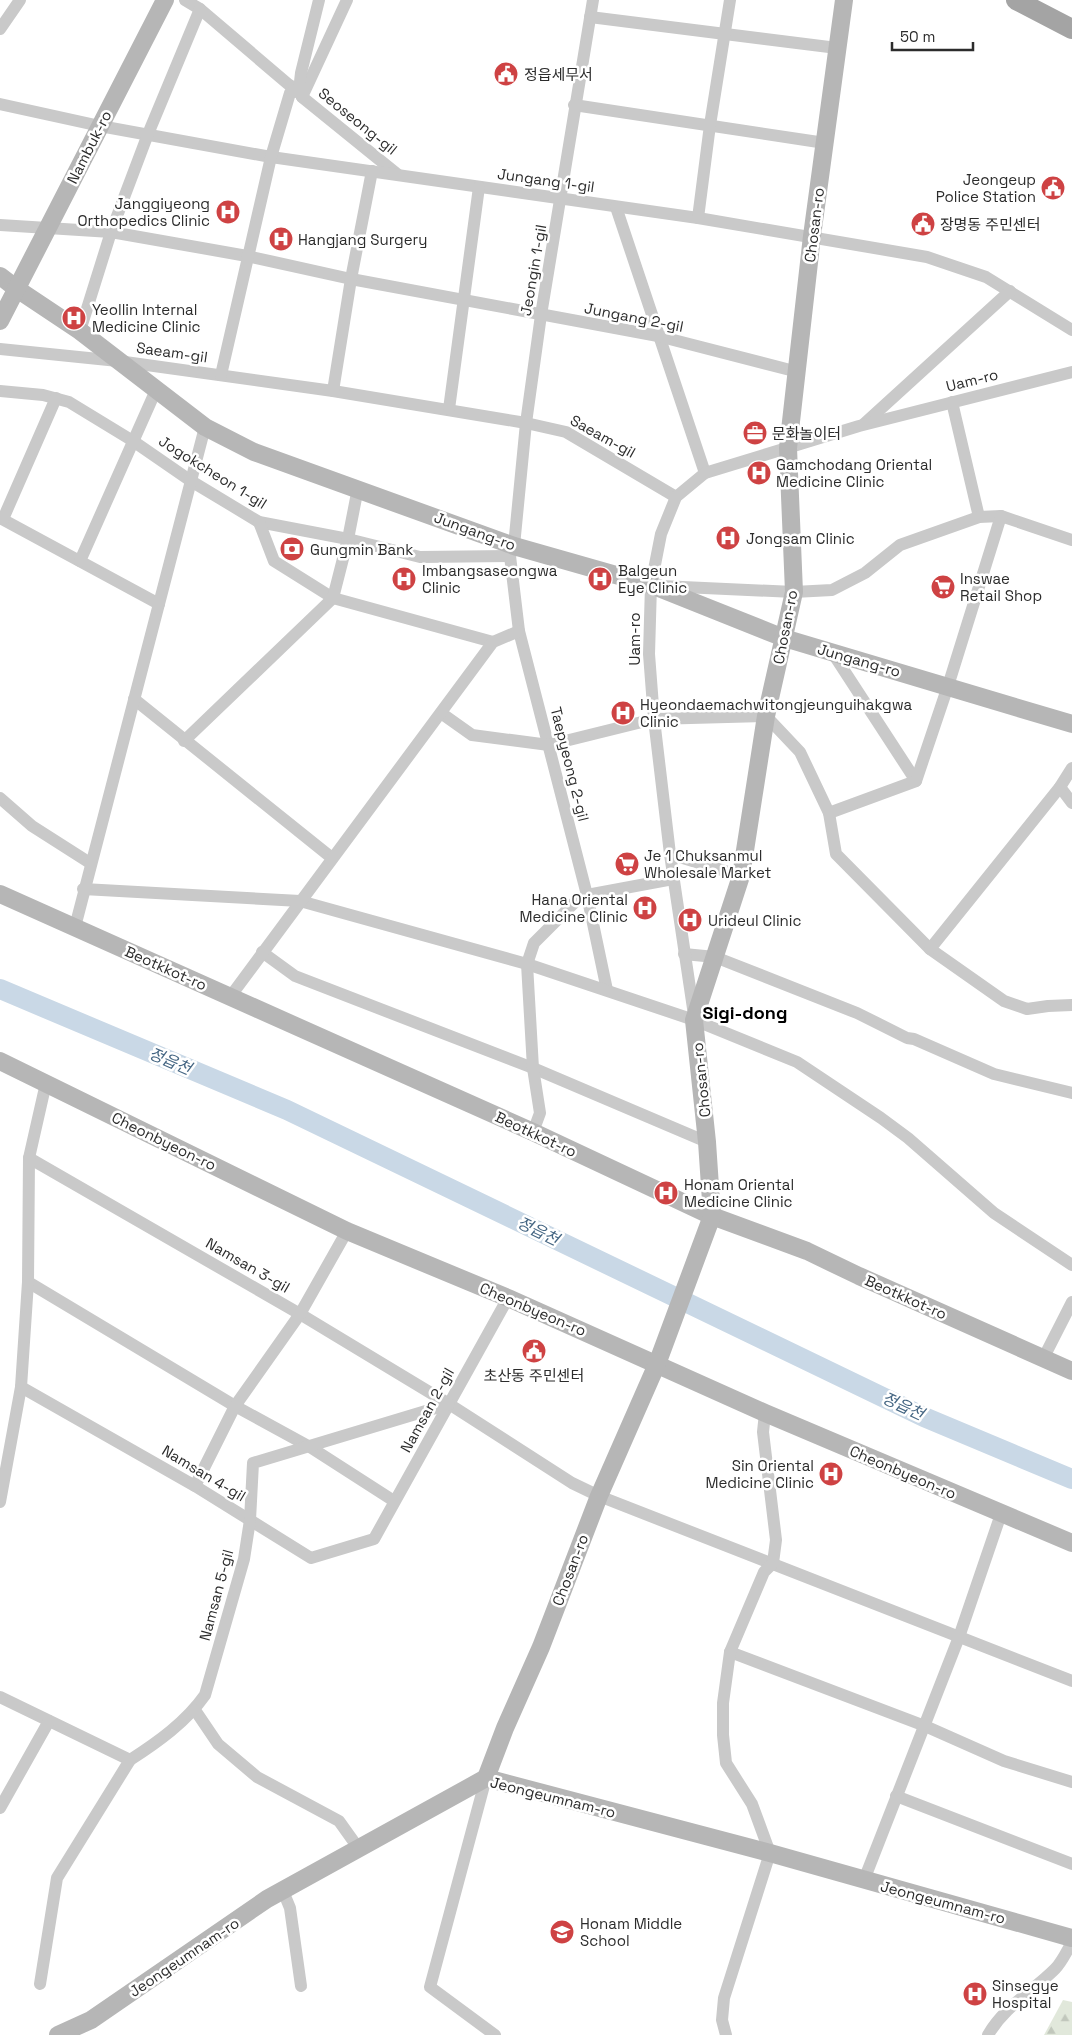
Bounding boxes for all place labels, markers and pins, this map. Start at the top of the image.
public building icon: 정읍세무서 [493,61,519,87]
place label: 정읍세무서 [524,65,593,84]
place label: Jeongeup Police Station [936,170,1036,206]
public building icon: Jeongeup Police Station [1040,175,1066,201]
place label: Janggiyeong Orthopedics Clinic [78,194,210,230]
hospital icon: Janggiyeong Orthopedics Clinic [215,199,241,225]
public building icon: 장명동 주민센터 [910,211,936,237]
place label: 장명동 주민센터 [940,215,1040,234]
hospital icon: Hangjang Surgery [268,226,294,252]
place label: Hangjang Surgery [298,230,427,249]
place label: Yeollin Internal Medicine Clinic [92,300,201,336]
hospital icon: Yeollin Internal Medicine Clinic [61,305,87,331]
office icon: 문화놀이터 [742,420,768,446]
place label: 문화놀이터 [772,424,841,443]
place label: Gamchodang Oriental Medicine Clinic [776,455,932,491]
hospital icon: Gamchodang Oriental Medicine Clinic [746,460,772,486]
hospital icon: Jongsam Clinic [715,525,741,551]
place label: Jongsam Clinic [746,529,855,548]
bank icon: Gungmin Bank [279,536,305,562]
place label: Gungmin Bank [310,540,413,559]
place label: Imbangsaseongwa Clinic [422,561,558,597]
place label: Balgeun Eye Clinic [618,561,687,597]
hospital icon: Imbangsaseongwa Clinic [391,566,417,592]
hospital icon: Balgeun Eye Clinic [587,566,613,592]
place label: Inswae Retail Shop [960,569,1042,605]
supermarket icon: Inswae Retail Shop [930,574,956,600]
place label: Hyeondaemachwitongjeunguihakgwa Clinic [640,695,913,731]
hospital icon: Hyeondaemachwitongjeunguihakgwa Clinic [610,700,636,726]
place label: Je 1 Chuksanmul Wholesale Market [644,846,772,882]
supermarket icon: Je 1 Chuksanmul Wholesale Market [614,851,640,877]
place label: Hana Oriental Medicine Clinic [519,890,628,926]
hospital icon: Hana Oriental Medicine Clinic [632,895,658,921]
hospital icon: Urideul Clinic [677,907,703,933]
place label: Urideul Clinic [708,911,801,930]
place label: Honam Oriental Medicine Clinic [684,1175,794,1211]
hospital icon: Honam Oriental Medicine Clinic [653,1180,679,1206]
public building icon: 초산동 주민센터 [521,1338,547,1364]
place label: 초산동 주민센터 [484,1366,584,1385]
place label: Sin Oriental Medicine Clinic [705,1456,814,1492]
hospital icon: Sin Oriental Medicine Clinic [818,1461,844,1487]
place label: Honam Middle School [580,1914,682,1950]
school or university icon: Honam Middle School [549,1919,575,1945]
place label: Sinsegye Hospital [992,1976,1059,2012]
hospital icon: Sinsegye Hospital [962,1981,988,2007]

